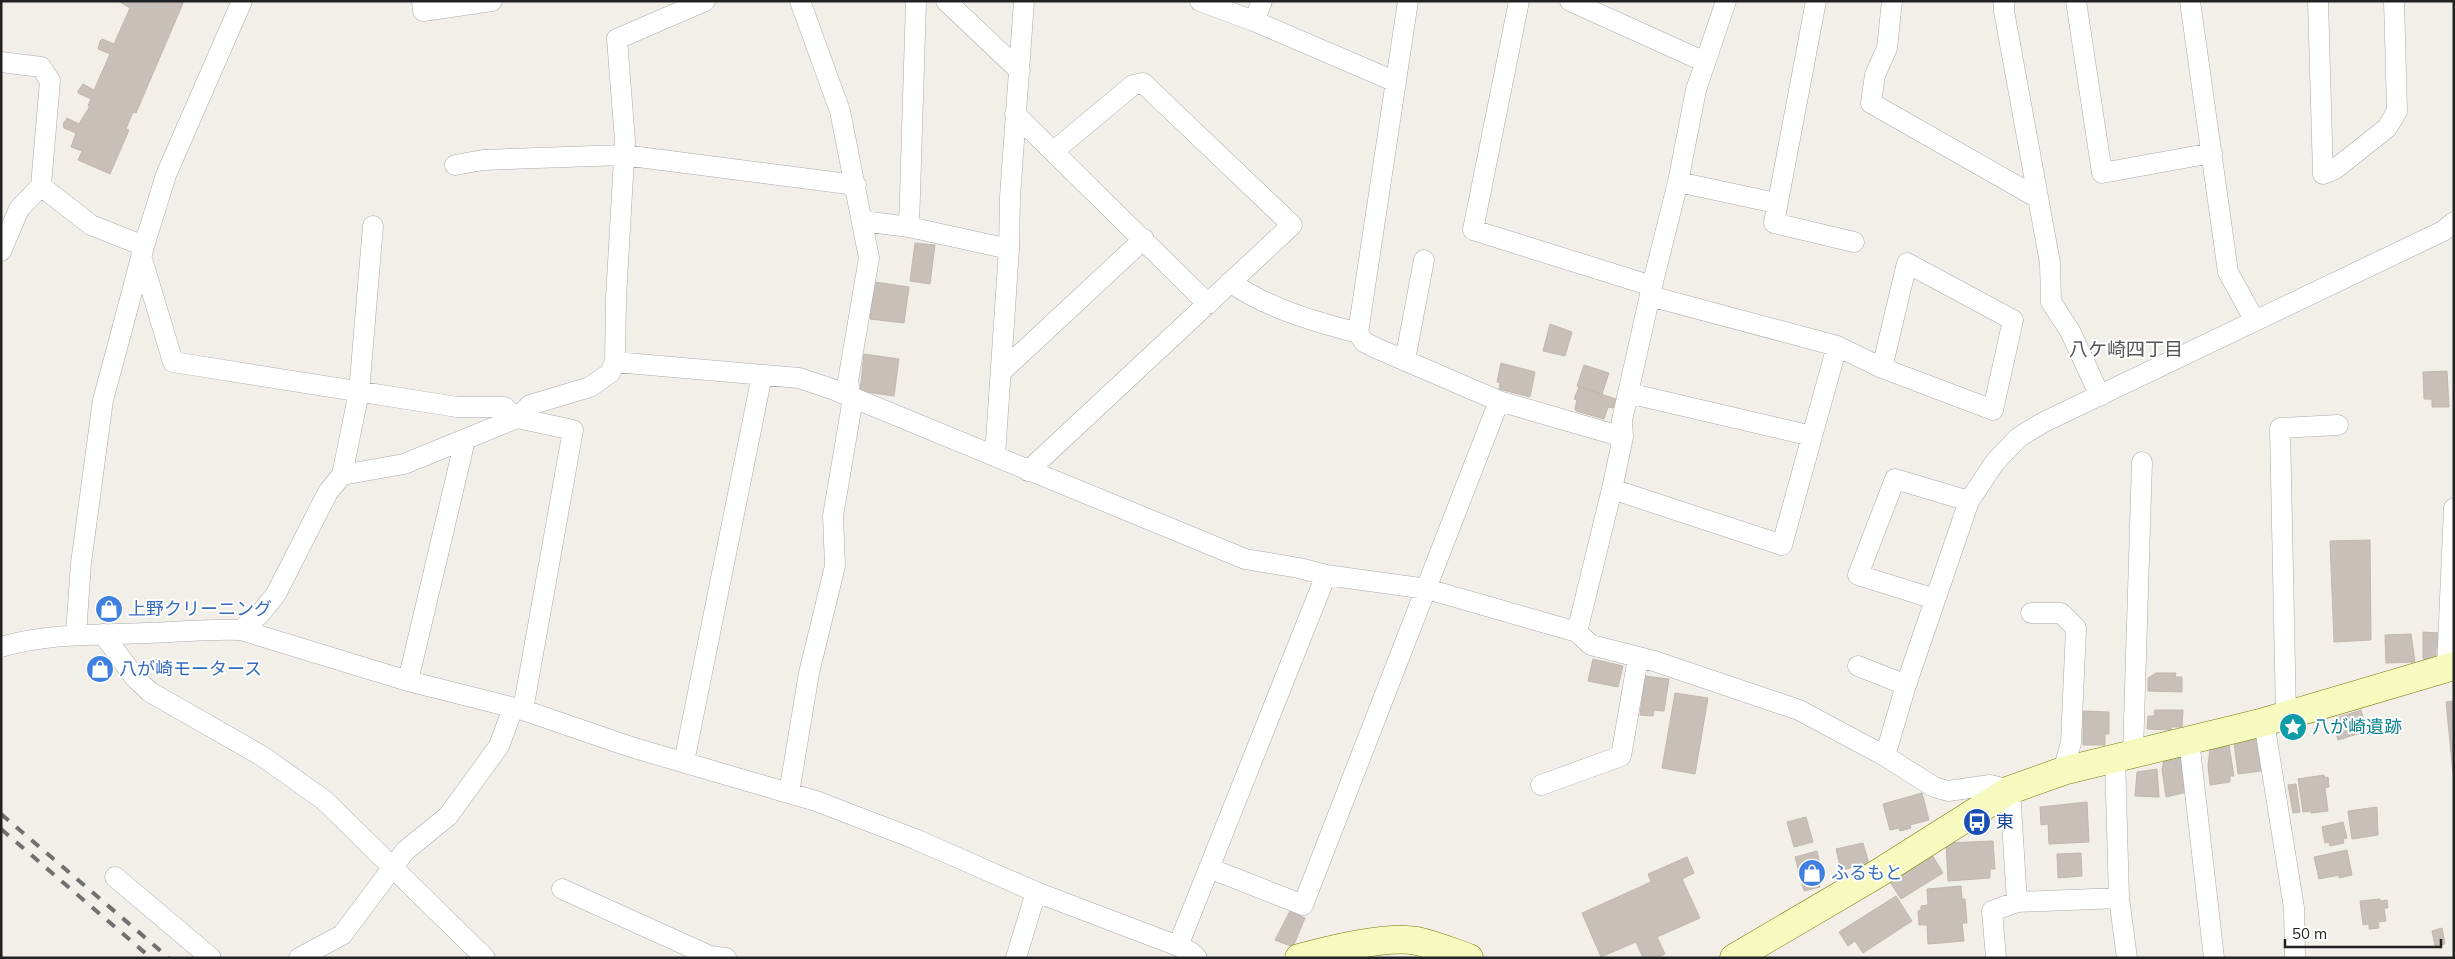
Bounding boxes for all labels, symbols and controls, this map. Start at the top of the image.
district label: 八ケ崎四丁目 [2069,337,2183,361]
shop icon: 上野クリーニング [94,594,124,624]
place label: 上野クリーニング [128,597,272,620]
shop icon: 八が崎モータース [85,654,115,684]
place label: 八が崎モータース [119,657,262,680]
place icon: 八が崎遺跡 [2278,712,2308,742]
place label: 八が崎遺跡 [2312,715,2402,738]
bus stop icon: 東 [1962,807,1992,837]
place label: 東 [1996,810,2014,833]
shop icon: ふるもと [1797,858,1827,888]
place label: ふるもと [1831,861,1903,884]
scale bar [2285,916,2441,948]
text: 50 m [2292,924,2327,943]

